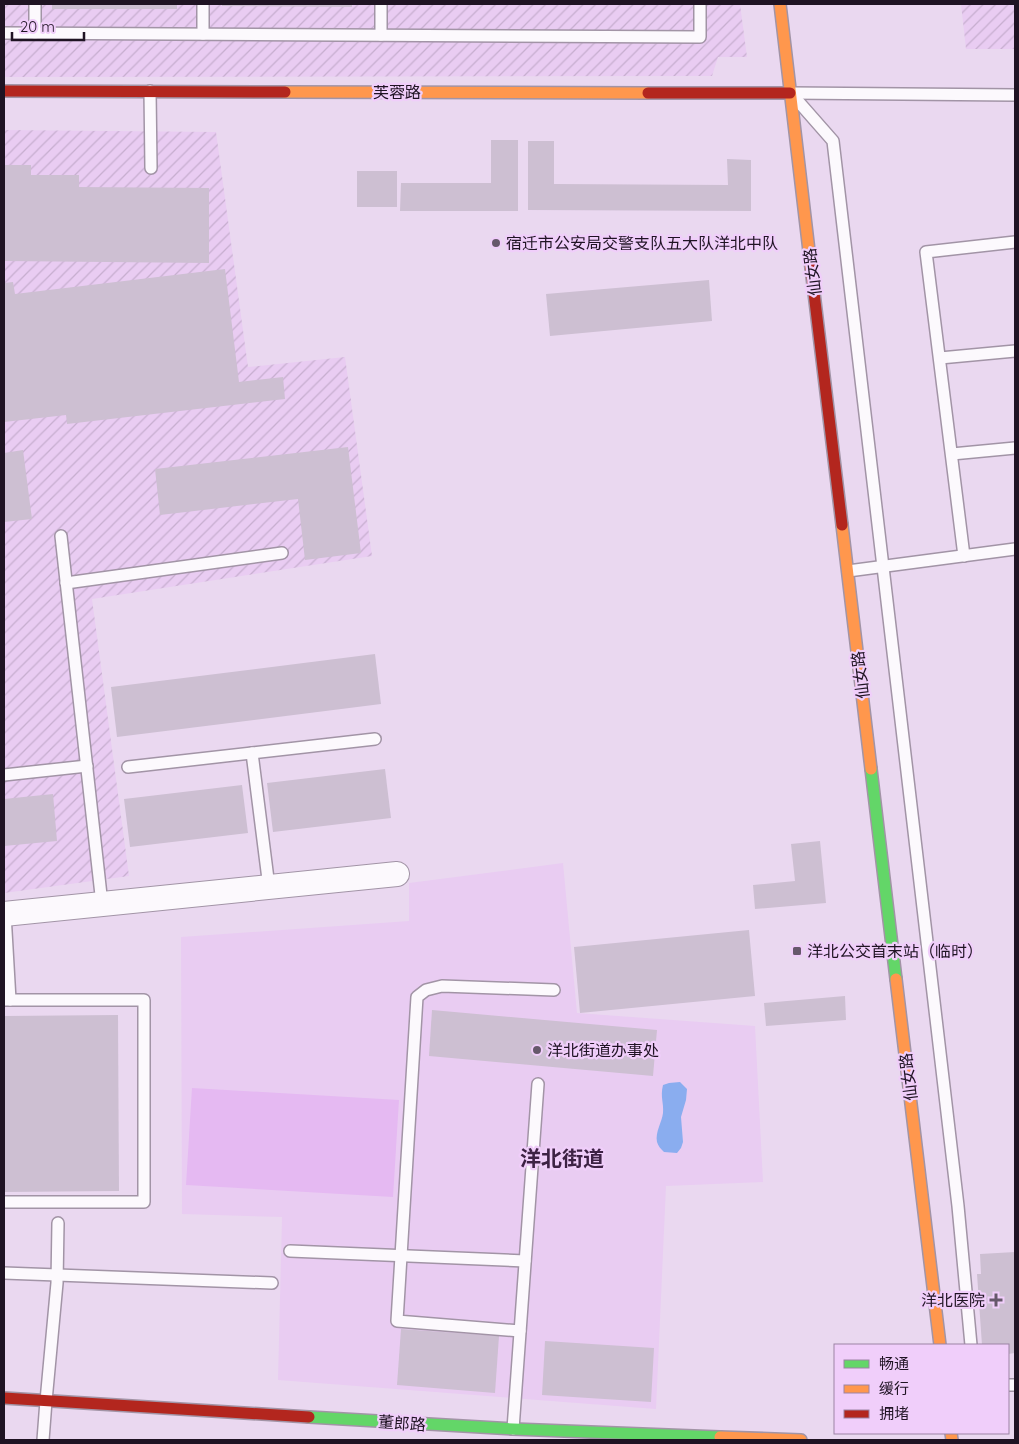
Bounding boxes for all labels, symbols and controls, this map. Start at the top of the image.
scale bar [12,10,85,42]
text: 20 m [20,17,55,36]
street label: 芙蓉路 [373,82,421,102]
place label: 宿迁市公安局交警支队五大队洋北中队 [506,233,778,253]
marker: 宿迁市公安局交警支队五大队洋北中队 [490,237,502,249]
street label: 仙女路 [799,247,825,297]
street label: 仙女路 [847,650,873,700]
place label: 洋北公交首末站（临时） [807,941,983,961]
marker: 洋北公交首末站（临时） [791,945,803,957]
place label: 洋北街道办事处 [547,1040,659,1060]
marker: 洋北街道办事处 [531,1044,543,1056]
street label: 仙女路 [895,1052,921,1102]
district label: 洋北街道 [520,1145,604,1171]
place label: 洋北医院 [921,1290,985,1310]
marker: 洋北医院 [989,1293,1003,1307]
legend [834,1344,1009,1434]
text: 畅通 [879,1354,909,1373]
text: 缓行 [879,1379,909,1398]
text: 拥堵 [879,1404,909,1423]
street label: 董郎路 [377,1411,427,1435]

